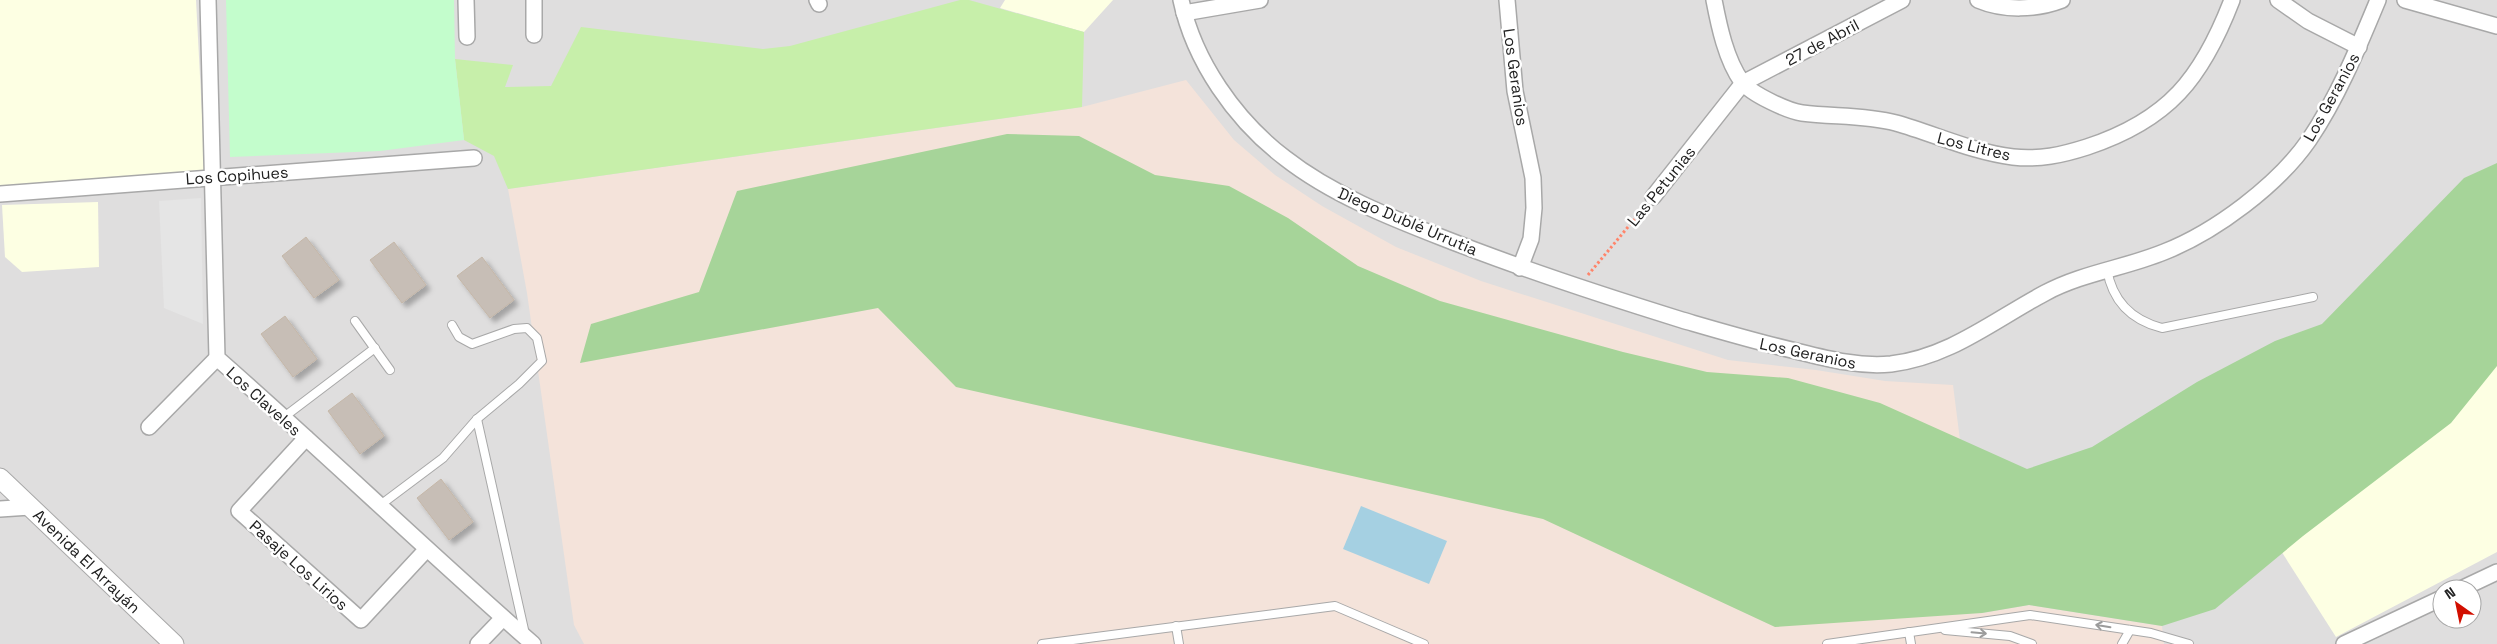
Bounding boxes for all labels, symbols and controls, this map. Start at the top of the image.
street label: 27 de Abril [1782,14,1863,71]
street label: Los Geranios [1498,27,1533,127]
street label: Los Geranios [2298,49,2364,145]
street label: Los Litres [1935,127,2013,166]
street label: Las Petunias [1623,142,1700,231]
street label: Los Copihues [185,161,289,190]
street label: Diego Dublé Urrutia [1335,183,1481,260]
street label: Los Geranios [1758,333,1858,374]
street label: Los Claveles [222,362,306,441]
street label: Avenida El Arrayán [28,505,145,618]
street label: Pasaje Los Lirios [245,516,352,615]
north arrow [2432,579,2482,629]
text: N [2441,583,2459,603]
one-way arrow [2095,620,2111,630]
one-way arrow [1971,629,1987,638]

